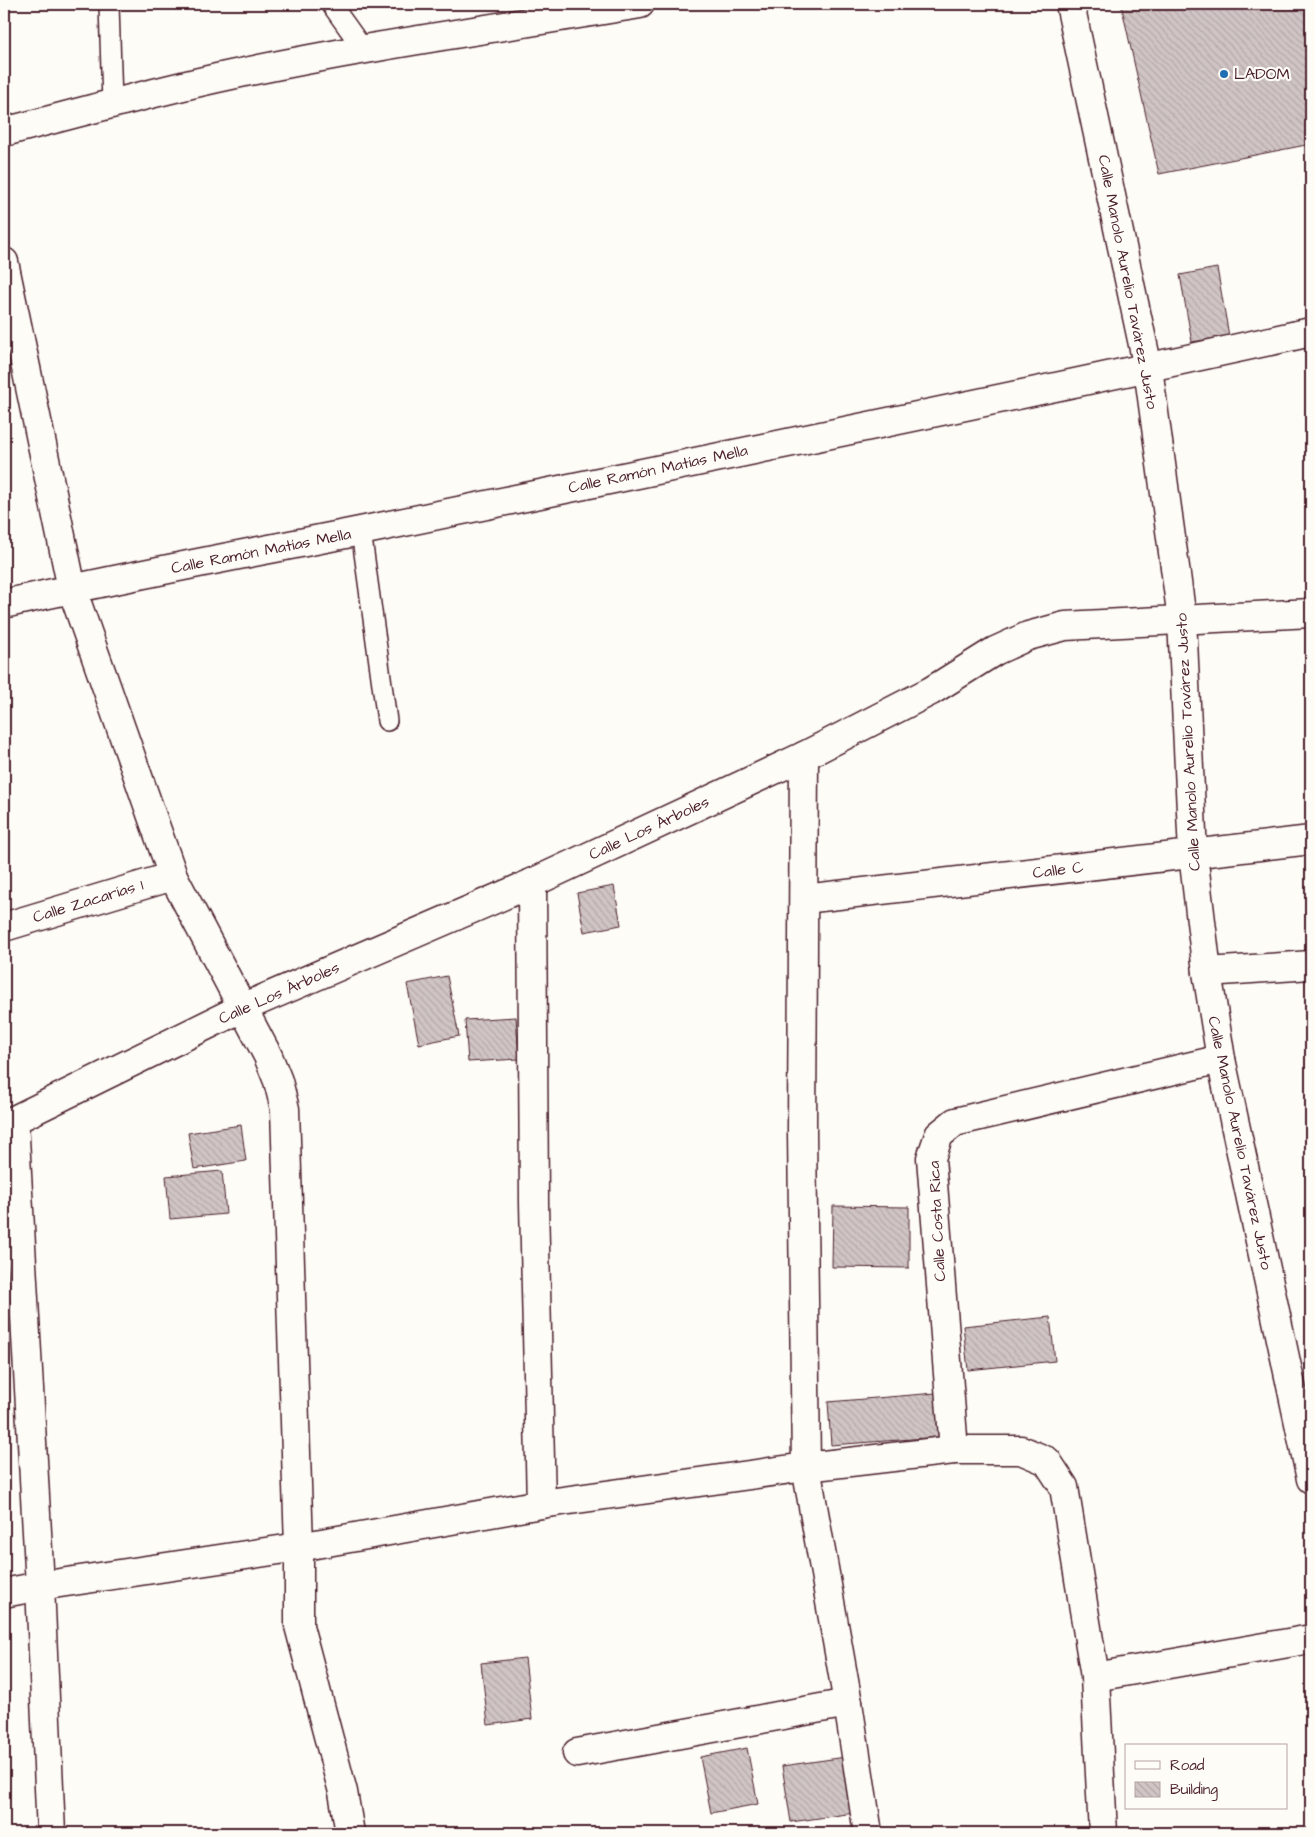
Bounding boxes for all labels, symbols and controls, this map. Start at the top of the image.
place label: LADOM [1234,63,1290,85]
marker: LADOM [1218,68,1230,80]
street label: Calle Manolo Aurelio Tavárez Justo [1093,153,1163,411]
street label: Calle Ramón Matías Mella [566,439,750,499]
street label: Calle Ramón Matías Mella [169,523,353,579]
street label: Calle Manolo Aurelio Tavárez Justo [1170,612,1206,872]
street label: Calle Los Árboles [585,790,713,866]
street label: Calle C [1031,856,1085,884]
street label: Calle Zacarías 1 [30,874,146,928]
street label: Calle Los Árboles [215,956,343,1030]
street label: Calle Manolo Aurelio Tavárez Justo [1202,1014,1278,1272]
street label: Calle Costa Rica [923,1160,951,1282]
legend [1125,1744,1288,1810]
text: Road [1170,1755,1205,1776]
text: Building [1170,1779,1218,1801]

